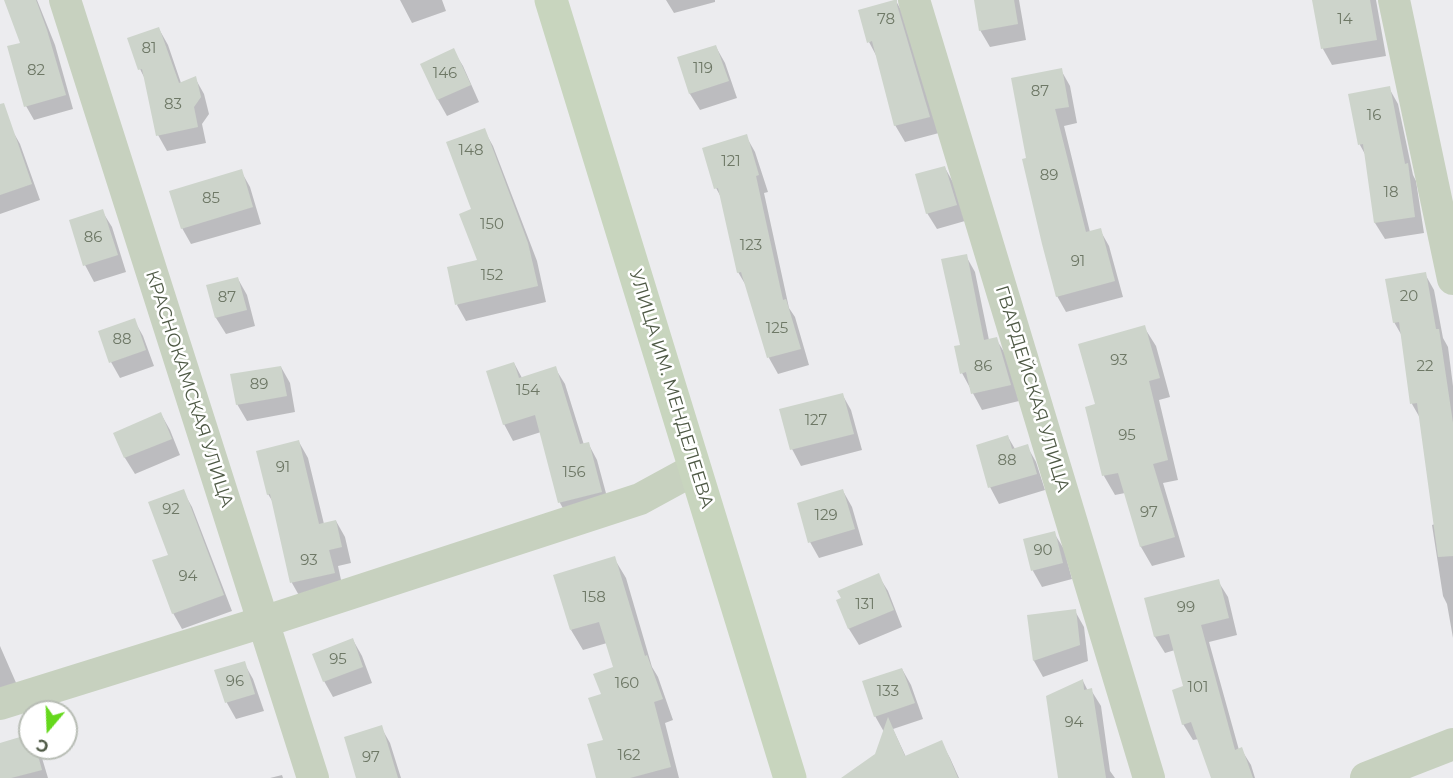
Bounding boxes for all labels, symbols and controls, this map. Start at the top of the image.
house number: 78 [877,11,895,29]
house number: 14 [1337,11,1353,29]
house number: 81 [142,40,156,58]
house number: 119 [693,60,713,78]
house number: 82 [27,62,45,80]
house number: 146 [433,65,457,83]
house number: 87 [1031,83,1049,101]
house number: 83 [164,96,182,114]
house number: 16 [1367,107,1381,125]
house number: 148 [458,142,484,160]
house number: 121 [721,153,741,171]
house number: 89 [1040,167,1058,185]
house number: 18 [1384,184,1398,202]
house number: 85 [202,190,220,208]
house number: 150 [480,216,504,234]
house number: 86 [84,229,102,247]
house number: 123 [740,237,762,255]
house number: 91 [1071,253,1085,271]
house number: 152 [481,267,503,285]
street label: УЛИЦА ИМ. МЕНДЕЛЕЕВА [624,267,718,511]
street label: КРАСНОКАМСКАЯ УЛИЦА [140,268,238,510]
street label: ГВАРДЕЙСКАЯ УЛИЦА [990,283,1074,495]
house number: 20 [1400,288,1418,306]
house number: 87 [218,289,236,307]
house number: 125 [766,320,788,338]
house number: 88 [112,331,132,349]
house number: 93 [1110,352,1128,370]
house number: 86 [974,358,992,376]
house number: 22 [1416,358,1434,376]
house number: 89 [250,376,268,394]
house number: 154 [516,382,540,400]
house number: 127 [805,412,827,430]
house number: 95 [1118,427,1136,445]
house number: 88 [997,452,1017,470]
house number: 91 [276,459,290,477]
house number: 156 [562,464,586,482]
house number: 92 [162,501,180,519]
house number: 97 [1140,504,1158,522]
house number: 129 [814,507,838,525]
house number: 90 [1033,542,1053,560]
house number: 93 [300,552,318,570]
house number: 94 [178,568,198,586]
house number: 158 [582,589,606,607]
house number: 131 [855,596,875,614]
house number: 99 [1177,599,1195,617]
house number: 95 [329,651,347,669]
house number: 96 [226,673,244,691]
house number: 160 [615,675,639,693]
house number: 101 [1188,679,1208,697]
house number: 133 [877,683,899,701]
north arrow [18,700,78,760]
house number: 94 [1064,714,1084,732]
text: С [34,735,51,756]
house number: 162 [617,747,641,765]
house number: 97 [362,749,380,767]

